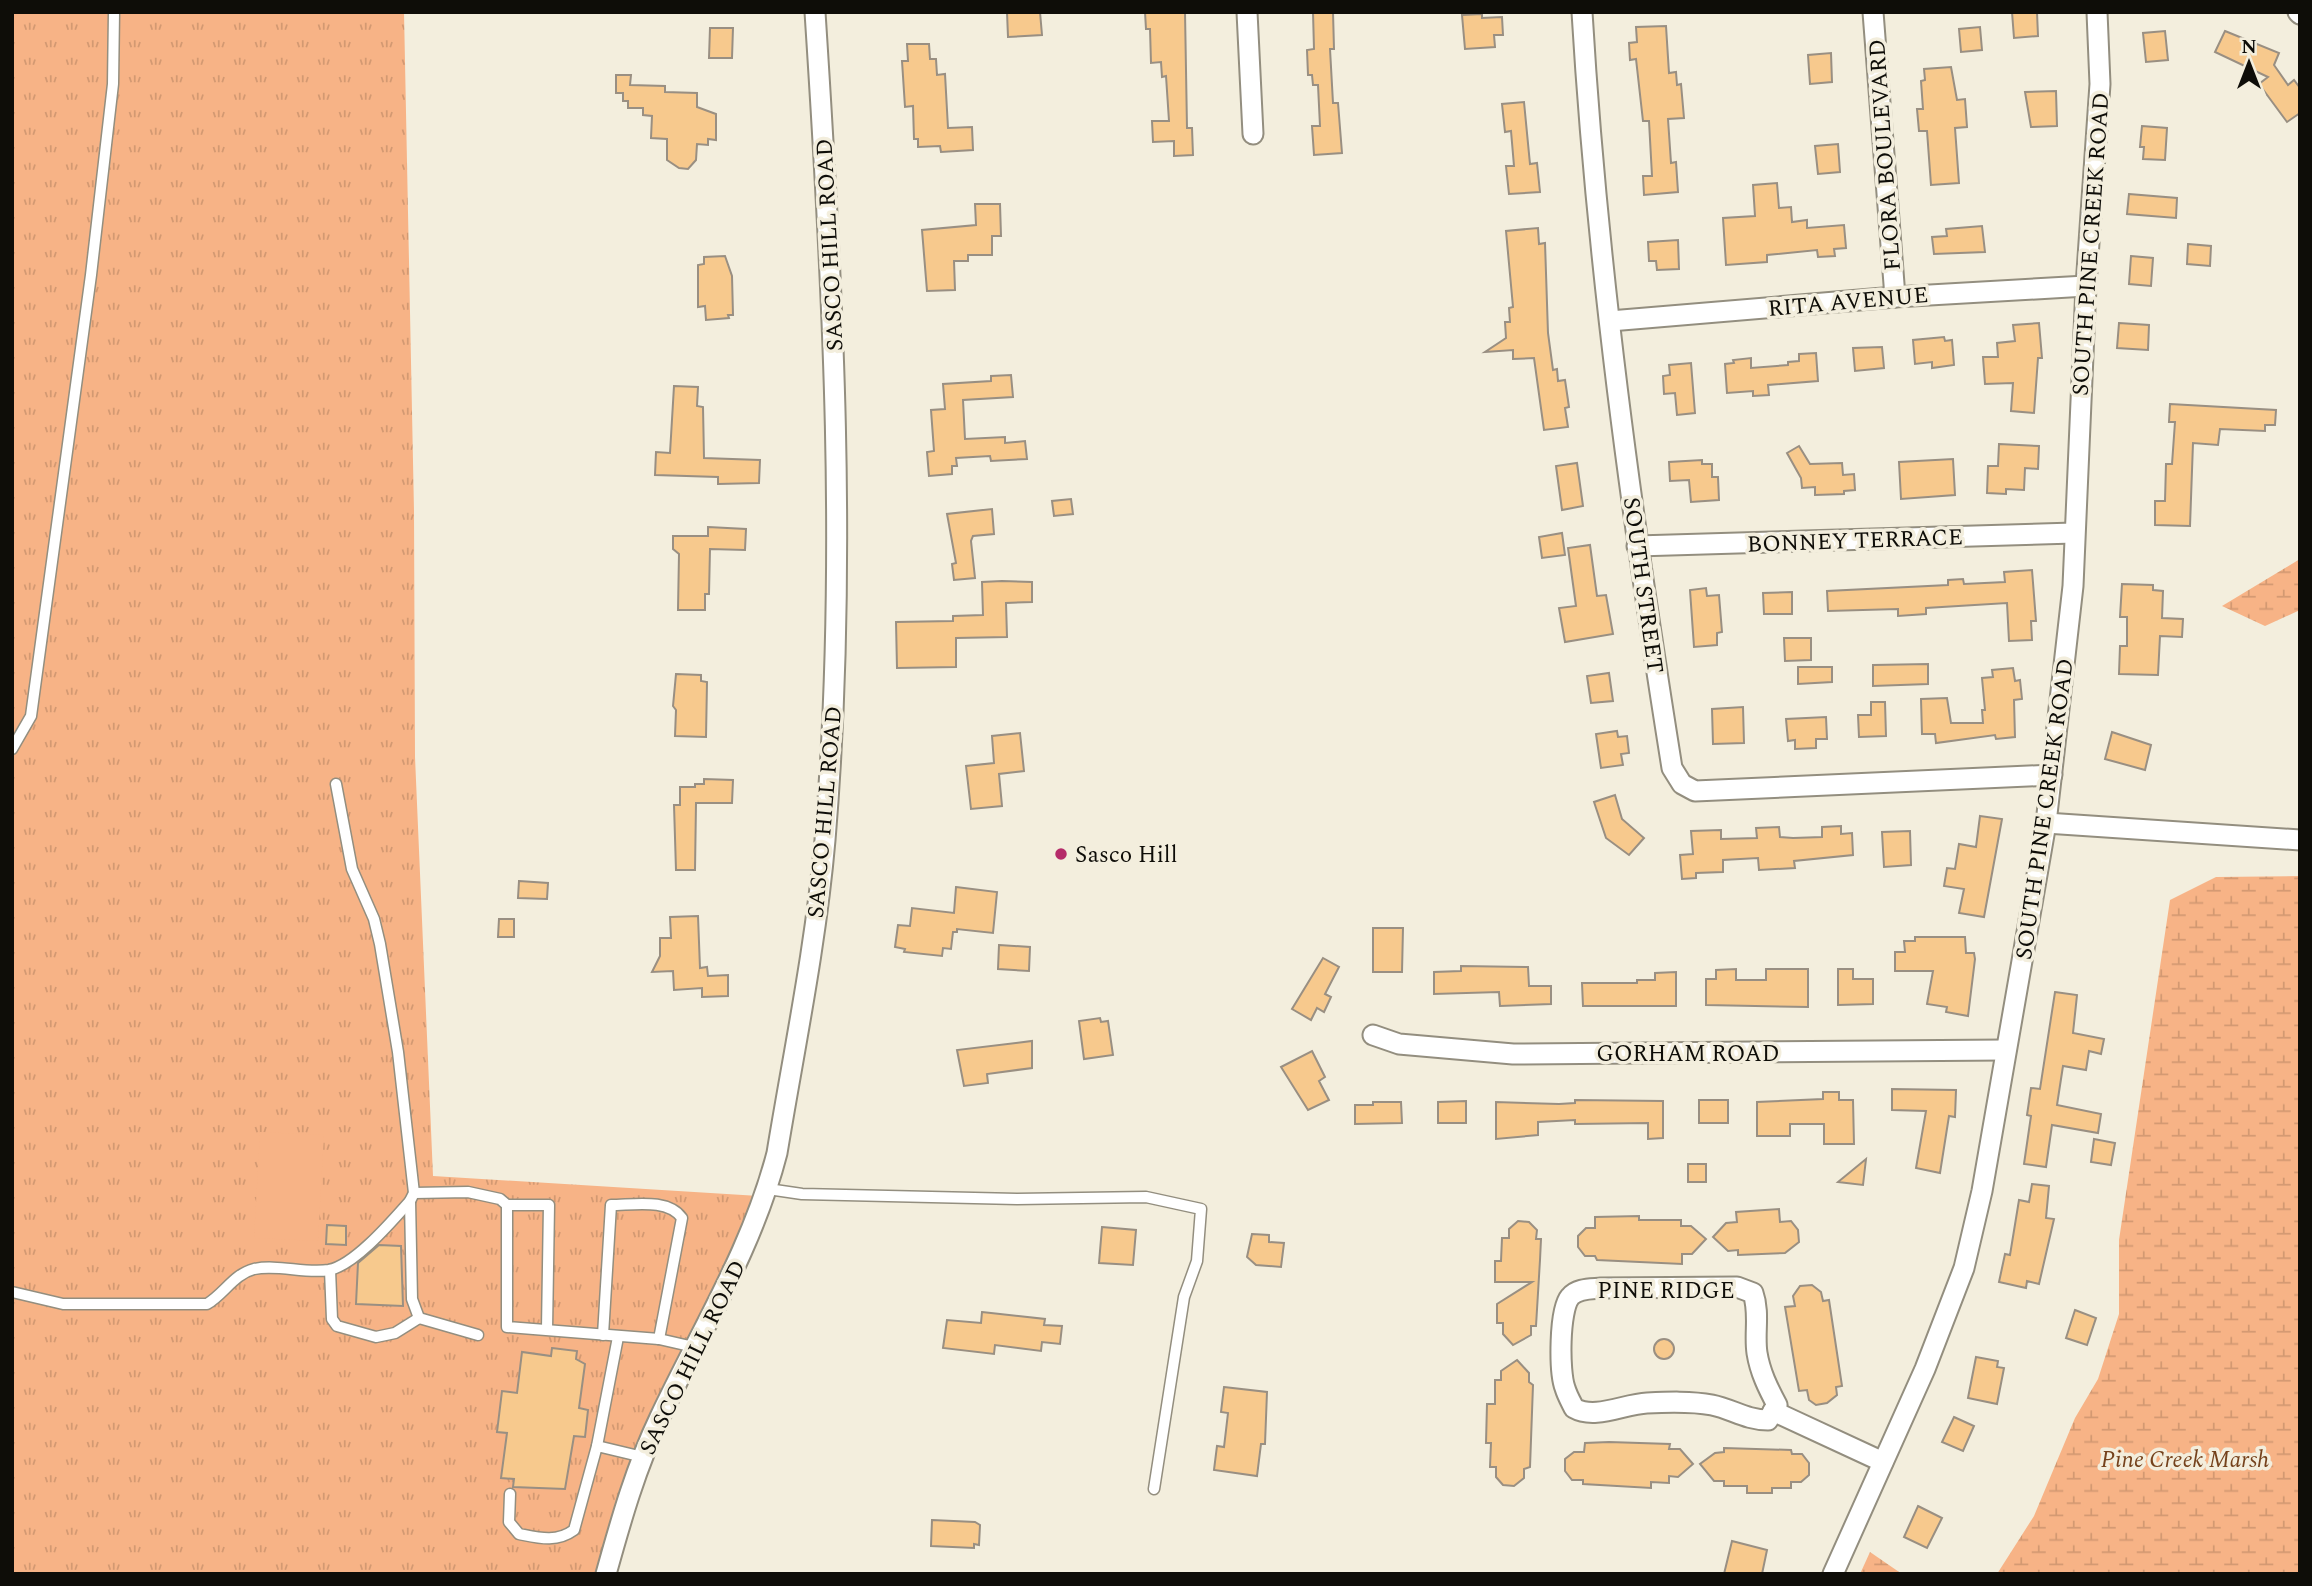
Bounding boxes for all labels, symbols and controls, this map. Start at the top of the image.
north arrow [2214,28,2284,98]
text: N [2241,33,2257,62]
street label: FLORA BOULEVARD [1860,38,1911,272]
street label: SOUTH PINE CREEK ROAD [2063,91,2120,397]
street label: SASCO HILL ROAD [807,138,854,352]
street label: RITA AVENUE [1766,278,1930,327]
street label: SOUTH STREET [1613,495,1672,676]
street label: BONNEY TERRACE [1746,520,1964,563]
street label: SOUTH PINE CREEK ROAD [2007,656,2084,962]
street label: SASCO HILL ROAD [799,705,852,920]
place label: Sasco Hill [1075,838,1177,873]
marker: Sasco Hill [1053,846,1069,862]
street label: GORHAM ROAD [1596,1037,1780,1072]
street label: SASCO HILL ROAD [631,1254,756,1461]
street label: PINE RIDGE [1597,1274,1735,1309]
park label: Pine Creek Marsh [2101,1443,2269,1478]

